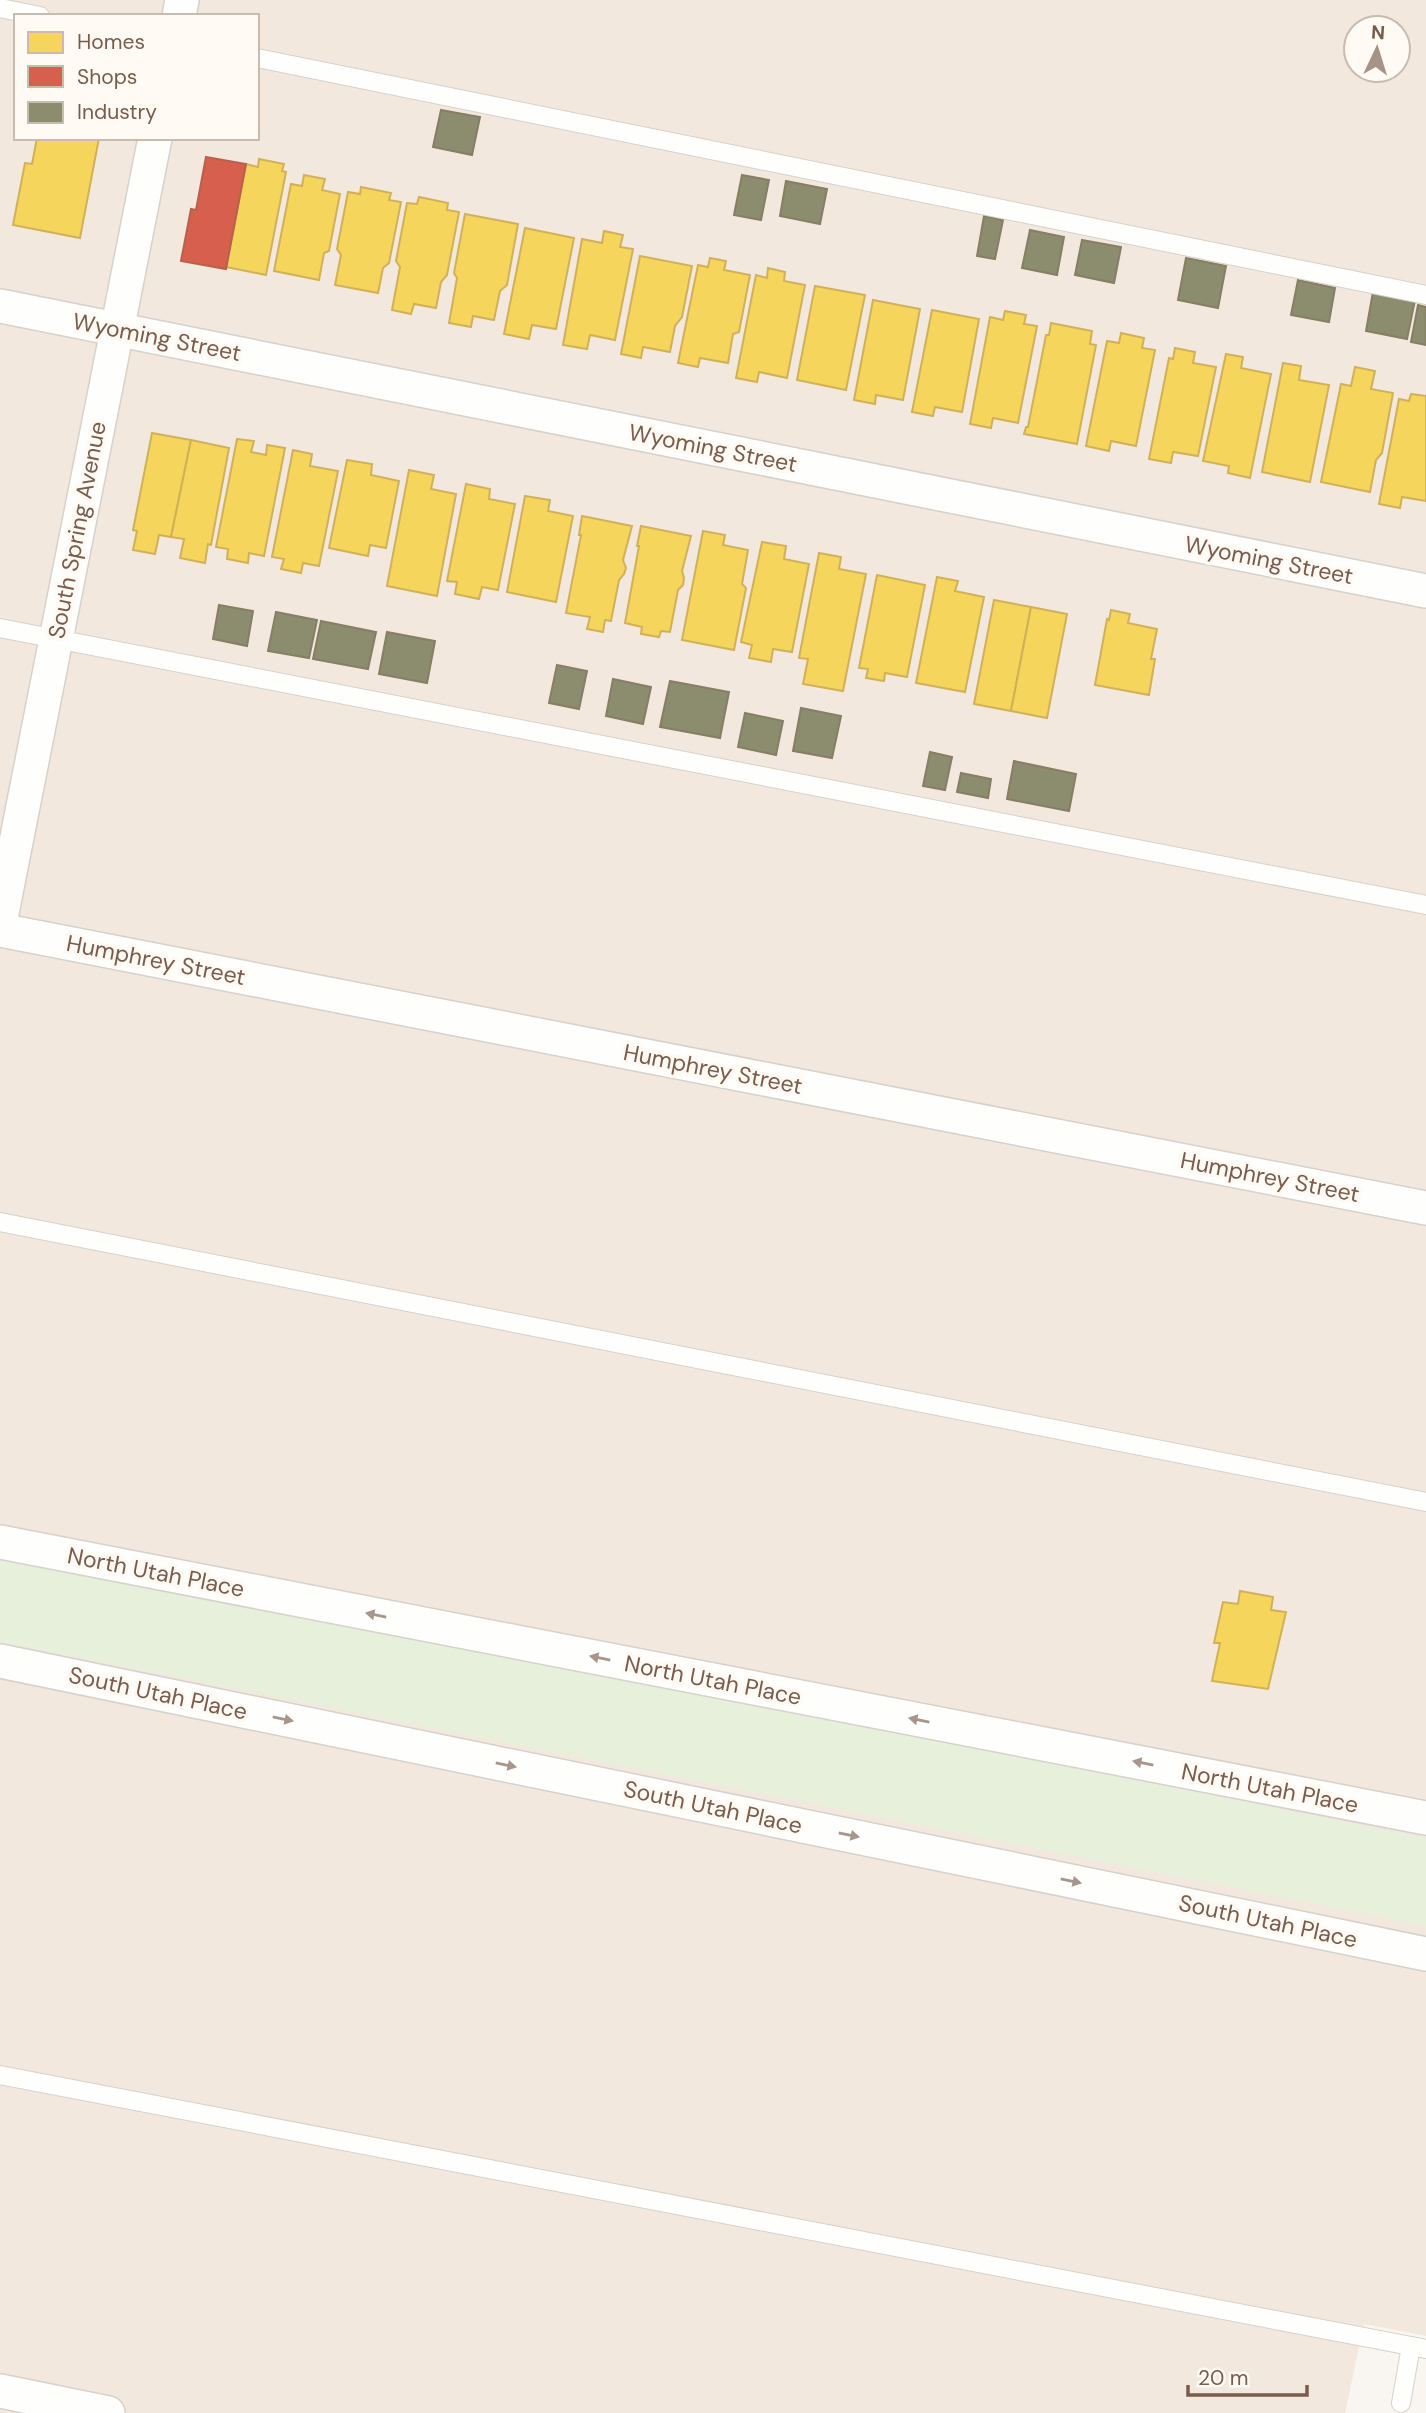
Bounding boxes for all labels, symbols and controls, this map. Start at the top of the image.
legend [14,14,259,140]
north arrow [1342,14,1412,84]
text: N [1370,20,1386,45]
text: Homes [77,28,145,56]
text: Shops [77,63,137,91]
text: Industry [77,98,157,126]
street label: Wyoming Street [70,306,244,368]
street label: Wyoming Street [626,417,800,479]
street label: South Spring Avenue [41,419,113,641]
street label: Wyoming Street [1182,529,1356,591]
street label: Humphrey Street [64,928,248,992]
street label: Humphrey Street [621,1037,805,1101]
street label: Humphrey Street [1178,1145,1362,1209]
street label: North Utah Place [65,1540,247,1604]
one-way arrow [365,1609,387,1620]
street label: North Utah Place [622,1648,804,1712]
one-way arrow [589,1653,611,1664]
street label: South Utah Place [66,1659,250,1727]
one-way arrow [272,1714,294,1725]
one-way arrow [908,1714,930,1725]
street label: North Utah Place [1179,1756,1361,1820]
one-way arrow [1131,1758,1153,1769]
one-way arrow [495,1759,517,1770]
street label: South Utah Place [621,1773,805,1841]
one-way arrow [838,1830,860,1841]
one-way arrow [1060,1875,1082,1886]
street label: South Utah Place [1176,1887,1360,1955]
scale bar [1188,2354,1307,2398]
text: 20 m [1198,2364,1249,2392]

